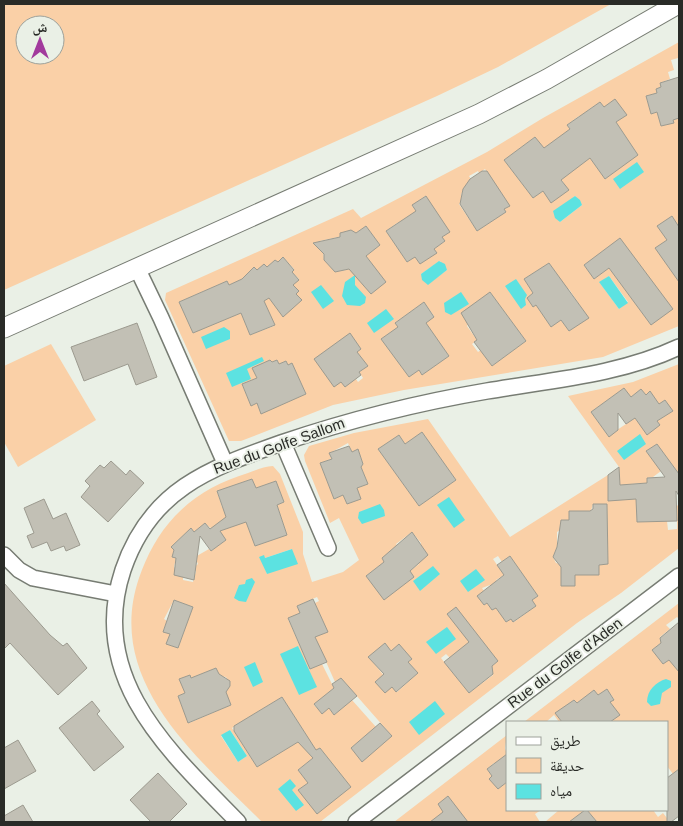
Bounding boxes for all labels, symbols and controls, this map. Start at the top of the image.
north arrow [15,15,65,65]
text: ش [33,19,48,36]
street label: Rue du Golfe Sallom [211,414,347,477]
street label: Rue du Golfe d'Aden [504,614,625,711]
legend [506,721,668,811]
text: طريق [550,732,581,751]
text: حديقة [550,757,585,774]
text: مياه [550,782,572,799]

